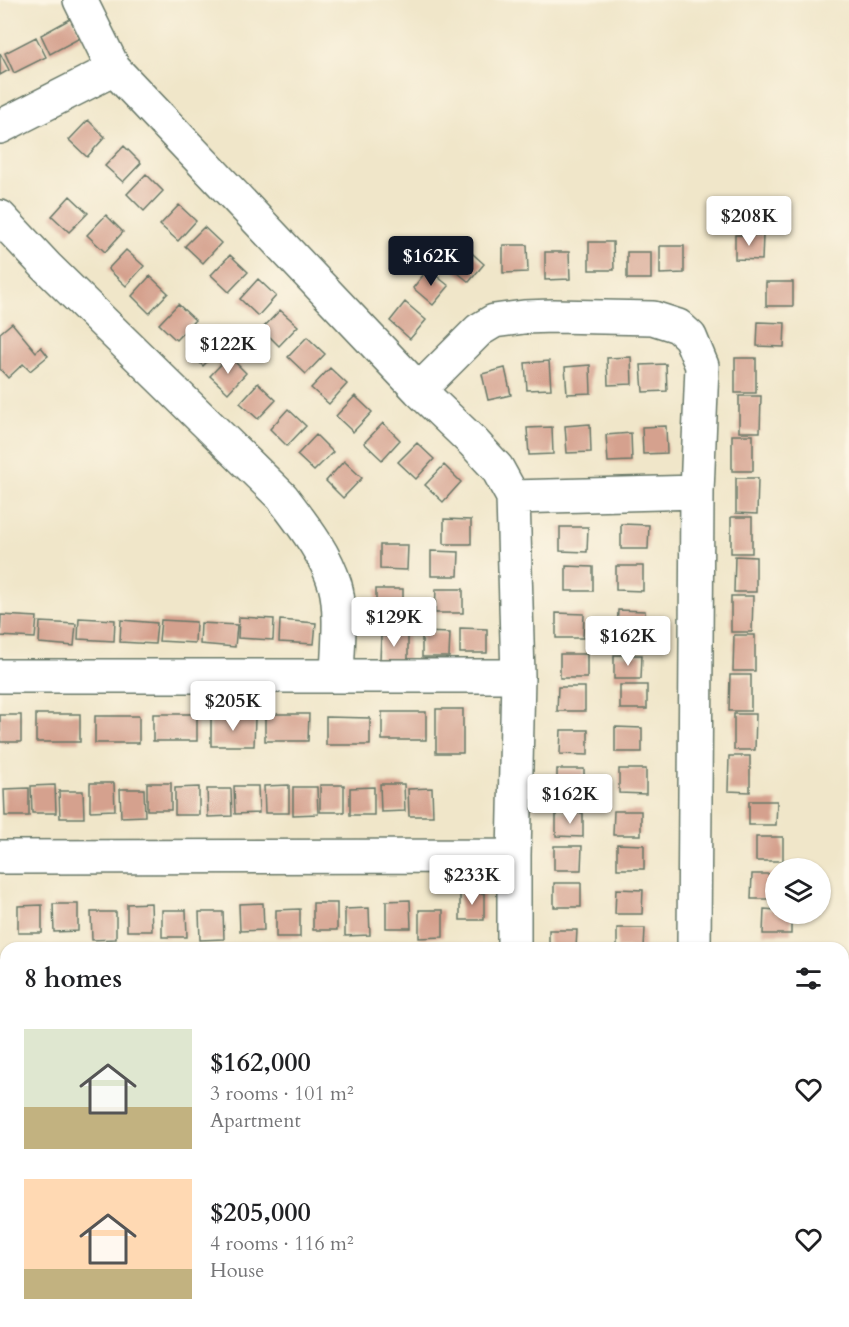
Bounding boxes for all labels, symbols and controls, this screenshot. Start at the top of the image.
pin: $208K [707,196,791,247]
text: $208K [720,202,778,229]
pin: $162K [389,236,473,287]
text: $162K [402,242,460,269]
pin: $122K [186,324,270,375]
text: $122K [199,330,257,357]
pin: $129K [352,597,436,648]
text: $129K [365,603,423,630]
pin: $162K [586,616,670,667]
text: $162K [599,622,657,649]
pin: $205K [191,681,275,732]
text: $205K [204,687,262,714]
pin: $162K [528,774,612,825]
text: $162K [541,780,599,807]
pin: $233K [430,855,514,906]
map controls [765,858,831,924]
button: layers [765,858,831,924]
text: $233K [443,861,501,888]
text: 8 homes [24,961,122,996]
icon: filters [792,962,825,995]
text: $162,000 [210,1045,311,1080]
icon: home [72,1053,144,1125]
icon: heart [792,1073,825,1106]
text: 3 rooms · 101 m² [210,1080,354,1107]
text: Apartment [210,1107,301,1134]
text: $205,000 [210,1195,311,1230]
icon: home [72,1203,144,1275]
icon: heart [792,1223,825,1256]
text: 4 rooms · 116 m² [210,1230,354,1257]
text: House [210,1257,264,1284]

